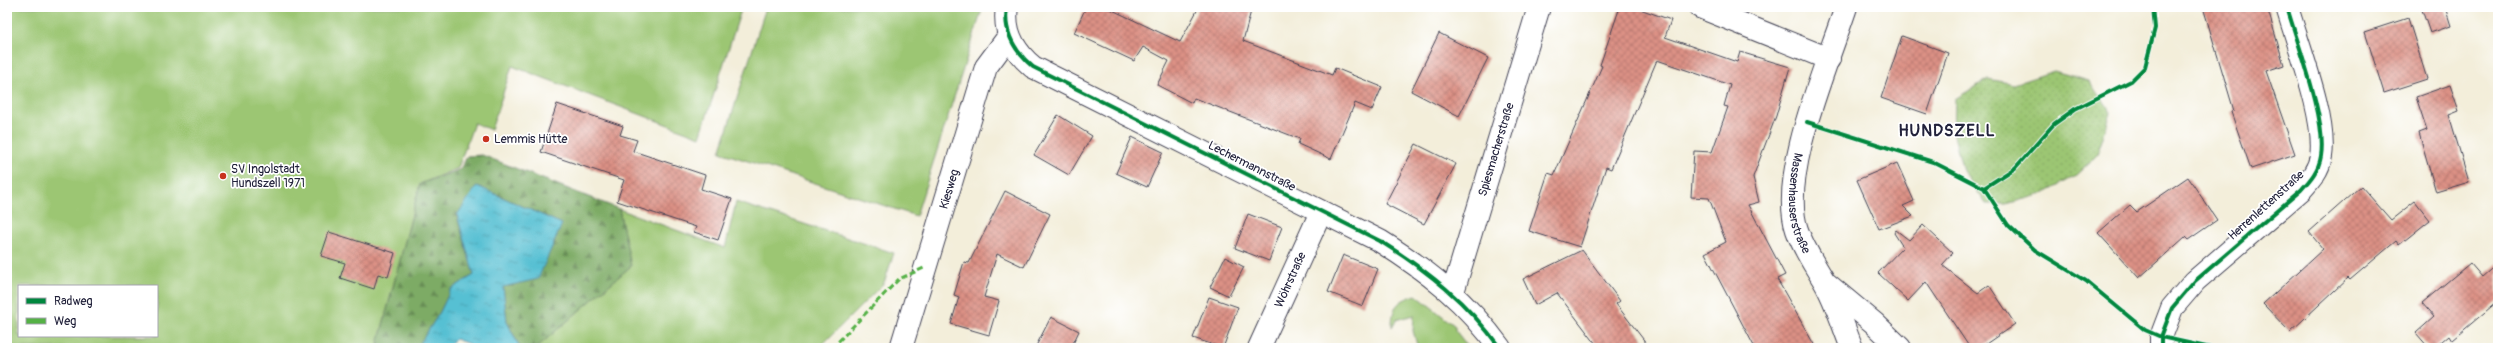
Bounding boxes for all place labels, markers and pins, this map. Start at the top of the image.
place label: Lemmis Hütte [494,132,567,147]
marker: Lemmis Hütte [481,134,491,144]
place label: SV Ingolstadt Hundszell 1971 [231,162,305,191]
marker: SV Ingolstadt Hundszell 1971 [218,171,228,181]

